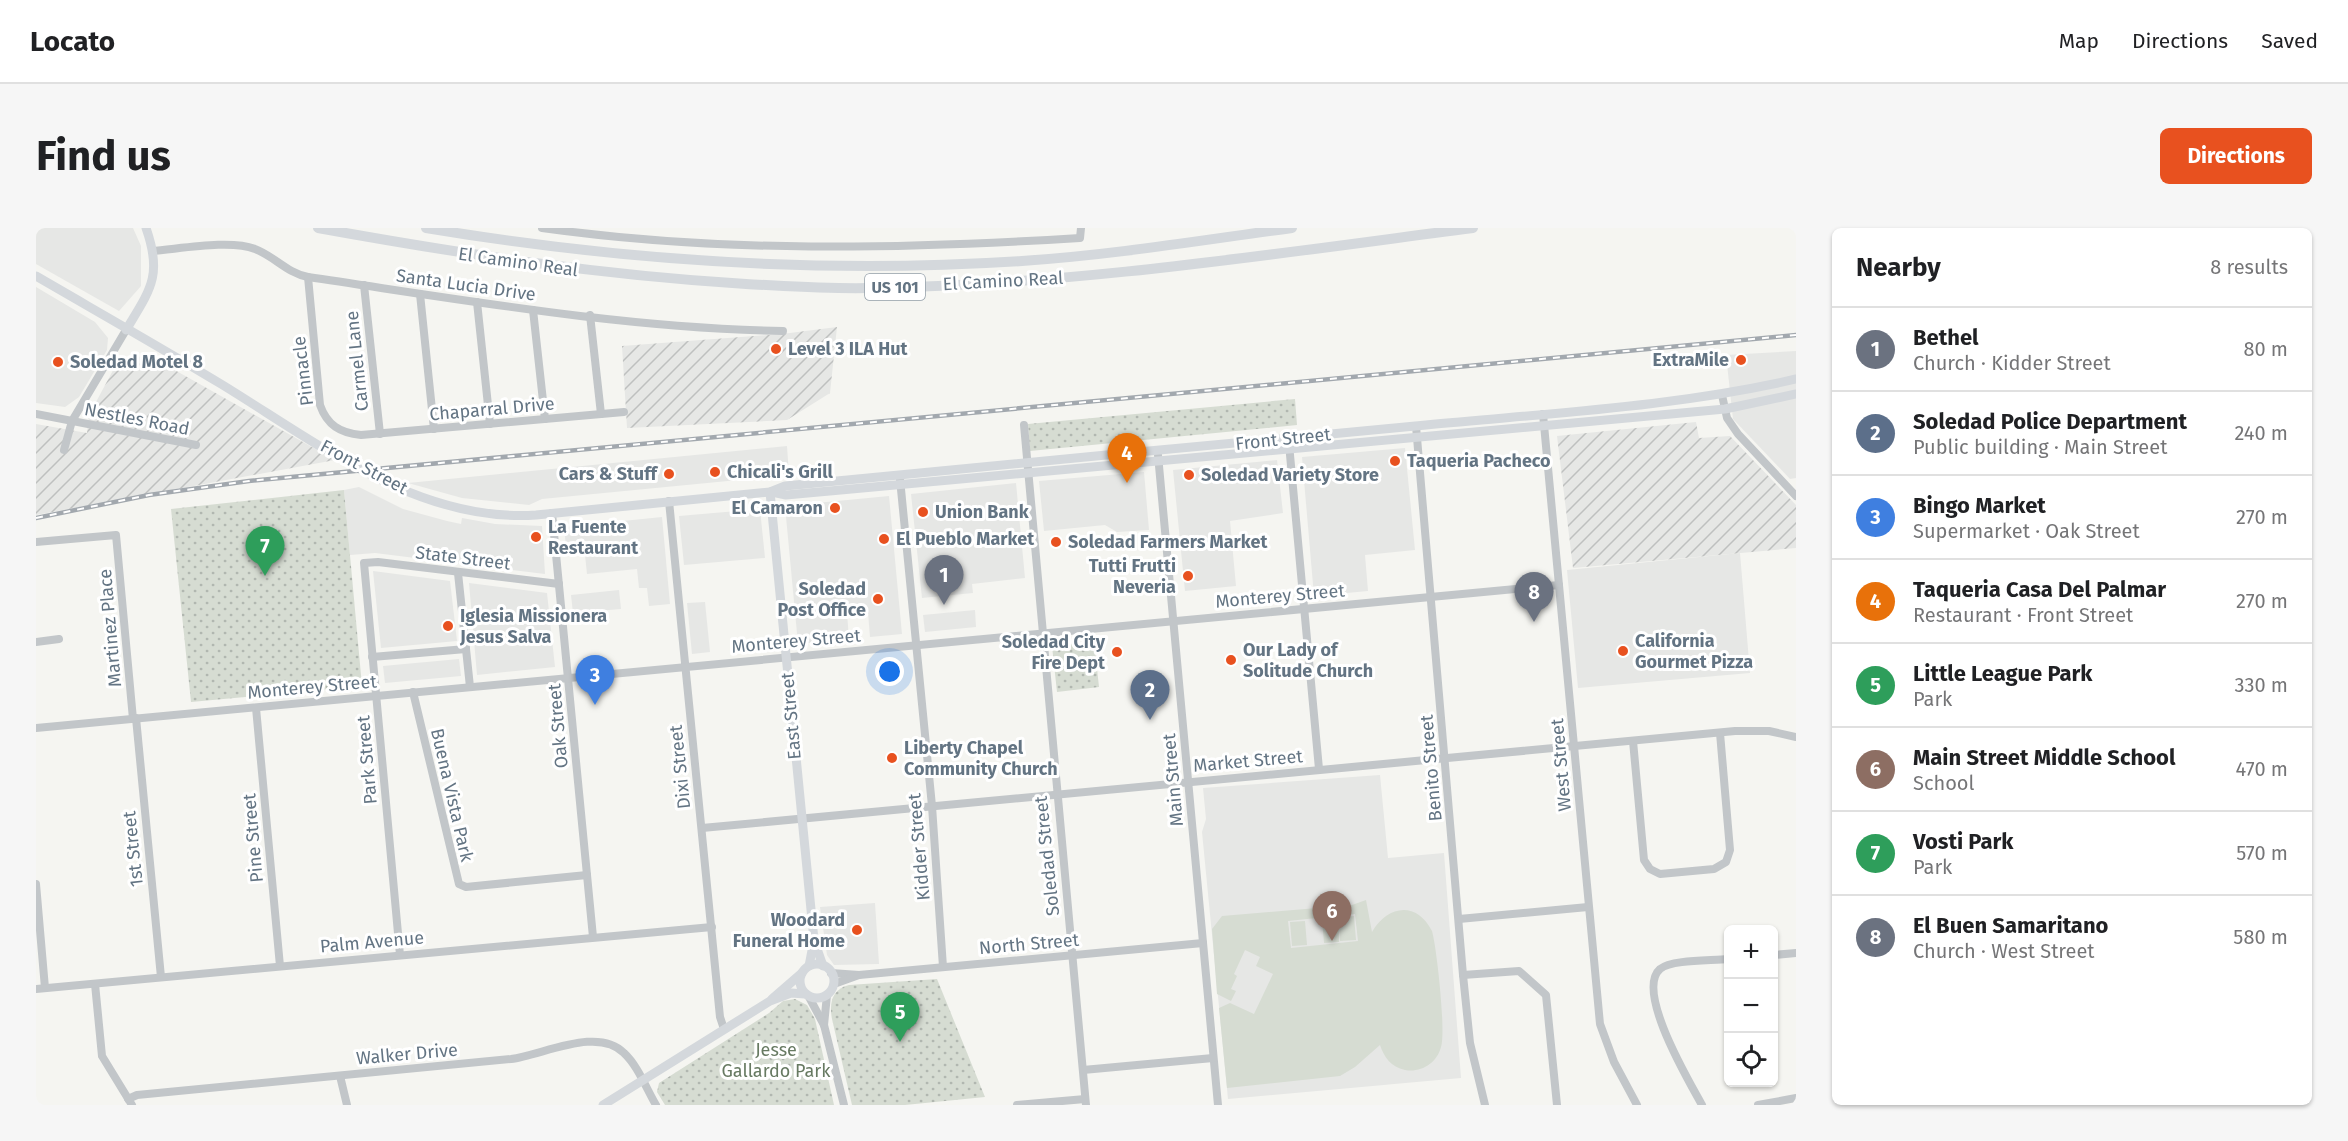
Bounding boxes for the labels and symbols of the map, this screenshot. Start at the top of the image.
street label: El Camino Real [457,243,579,281]
street label: Santa Lucia Drive [395,264,537,306]
street label: El Camino Real [942,267,1064,295]
road number: US 101 [865,274,925,300]
street label: Carmel Lane [341,310,373,412]
street label: Pinnacle [288,335,318,407]
place label: Level 3 ILA Hut [788,338,909,360]
marker: Level 3 ILA Hut [769,342,783,356]
place label: ExtraMile [1653,349,1729,371]
place label: Soledad Motel 8 [70,351,203,373]
marker: ExtraMile [1734,353,1748,367]
marker: Soledad Motel 8 [51,355,65,369]
street label: Chaparral Drive [428,393,556,425]
street label: Nestles Road [83,398,191,440]
street label: Front Street [1234,423,1332,455]
pin: 4 [1108,434,1146,483]
street label: Front Street [317,435,412,499]
place label: Taqueria Pacheco [1407,450,1551,472]
marker: Taqueria Pacheco [1388,454,1402,468]
place label: Chicali's Grill [727,461,833,483]
place label: Cars & Stuff [559,463,659,485]
place label: Soledad Variety Store [1201,464,1379,486]
marker: Chicali's Grill [708,465,722,479]
marker: Cars & Stuff [662,467,676,481]
marker: Soledad Variety Store [1182,468,1196,482]
place label: El Camaron [731,497,823,519]
marker: El Camaron [828,501,842,515]
place label: Union Bank [935,501,1030,523]
marker: Union Bank [916,505,930,519]
place label: La Fuente Restaurant [548,516,639,559]
pin: 7 [246,526,284,576]
place label: El Pueblo Market [896,528,1035,550]
marker: La Fuente Restaurant [529,530,543,544]
place label: Soledad Farmers Market [1068,531,1268,553]
marker: El Pueblo Market [877,532,891,546]
marker: Soledad Farmers Market [1049,535,1063,549]
street label: State Street [414,541,512,575]
place label: Tutti Frutti Neveria [1089,555,1176,598]
pin: 1 [924,556,964,605]
street label: Martinez Place [94,568,126,688]
marker: Tutti Frutti Neveria [1181,569,1195,583]
pin: 8 [1514,572,1554,622]
place label: Soledad Post Office [777,578,866,621]
street label: Monterey Street [1214,579,1346,613]
marker: Soledad Post Office [871,592,885,606]
place label: Iglesia Missionera Jesus Salva [459,605,607,648]
marker: Iglesia Missionera Jesus Salva [441,619,455,633]
street label: Monterey Street [730,624,862,658]
place label: California Gourmet Pizza [1635,630,1753,673]
place label: Soledad City Fire Dept [1002,631,1106,674]
place label: Our Lady of Solitude Church [1243,639,1373,682]
marker: California Gourmet Pizza [1616,644,1630,658]
marker: Soledad City Fire Dept [1110,645,1124,659]
marker: Our Lady of Solitude Church [1224,653,1238,667]
pin: 3 [576,656,614,705]
your location [875,657,904,686]
street label: Monterey Street [246,670,378,704]
pin: 2 [1130,670,1170,720]
street label: East Street [776,671,806,761]
street label: Oak Street [543,682,573,769]
street label: Benito Street [1415,713,1447,822]
street label: Park Street [352,714,382,805]
street label: West Street [1546,717,1576,812]
street label: Dixi Street [665,724,695,810]
street label: Buena Vista Park [426,726,478,865]
street label: Main Street [1158,732,1188,827]
place label: Liberty Chapel Community Church [904,737,1058,780]
street label: Market Street [1192,745,1304,777]
marker: Liberty Chapel Community Church [885,751,899,765]
street label: Pine Street [238,792,268,884]
street label: Kidder Street [903,792,935,902]
street label: Soledad Street [1030,795,1064,917]
street label: 1st Street [118,809,148,888]
pin: 6 [1312,892,1352,941]
place label: Woodard Funeral Home [733,909,845,952]
marker: Woodard Funeral Home [850,923,864,937]
street label: Palm Avenue [319,926,425,958]
street label: North Street [978,929,1080,959]
pin: 5 [880,992,920,1042]
street label: Walker Drive [355,1039,459,1069]
park label: Jesse Gallardo Park [721,1039,831,1082]

